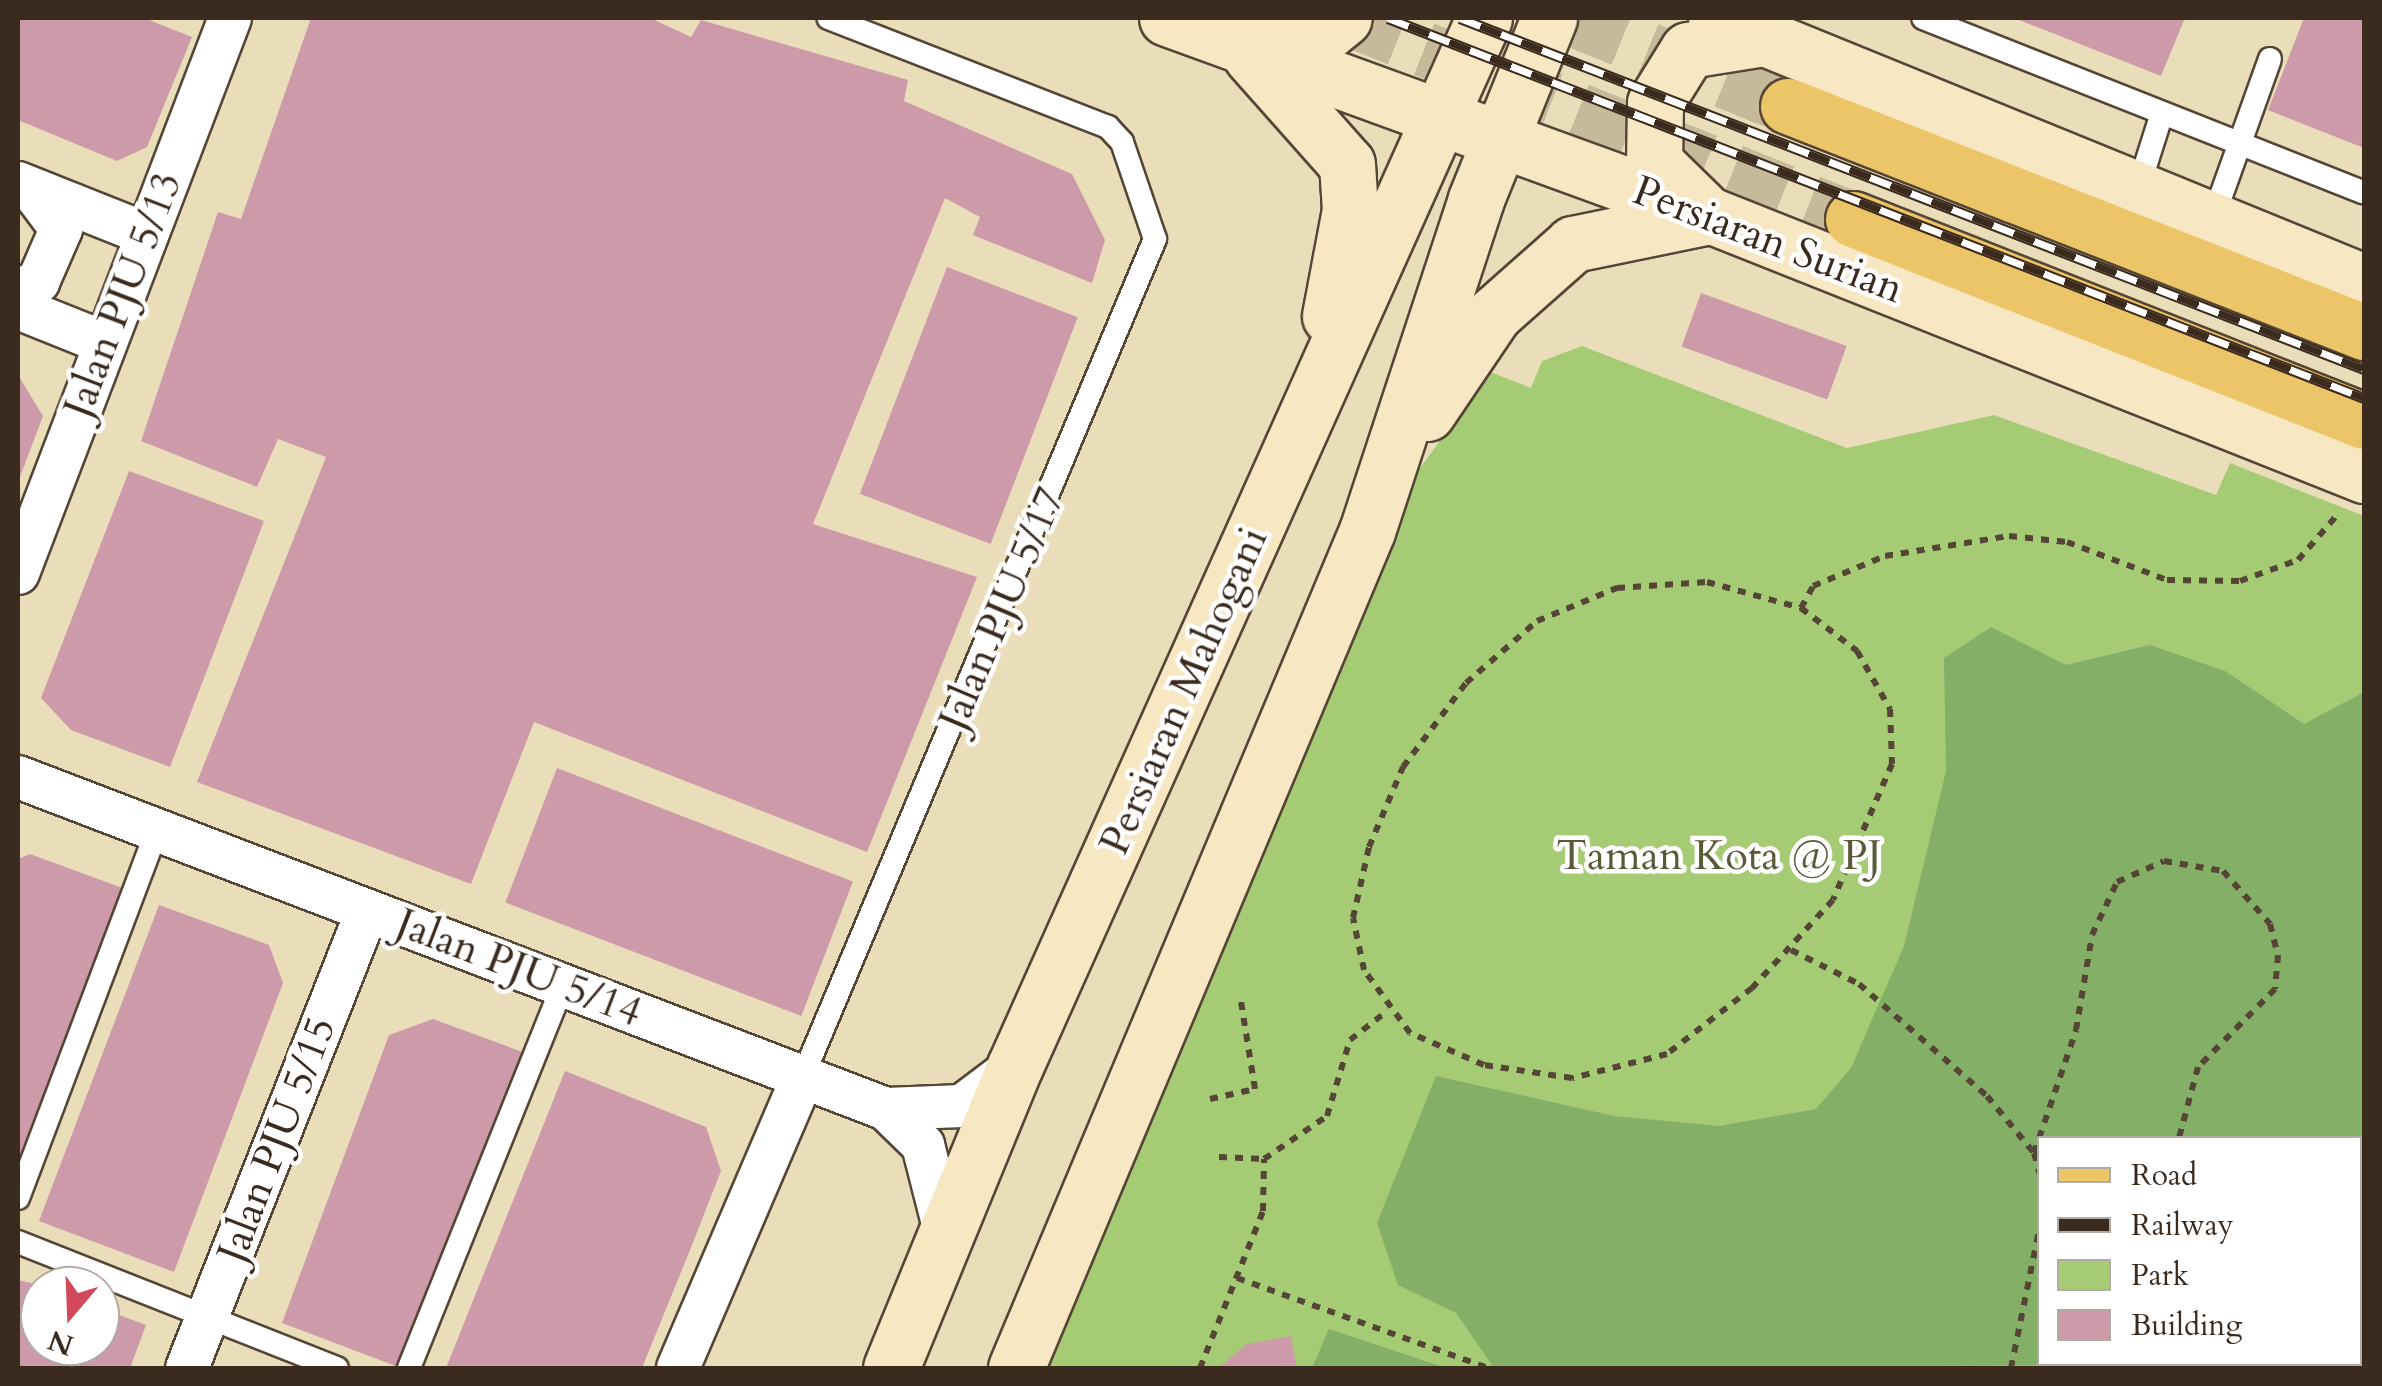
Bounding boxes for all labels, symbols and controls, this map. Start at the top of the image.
street label: Jalan PJU 5/13 [53,165,193,425]
street label: Persiaran Surian [1626,165,1910,315]
street label: Jalan PJU 5/17 [928,480,1076,738]
street label: Persiaran Mahogani [1089,520,1279,862]
park label: Taman Kota @ PJ [1556,831,1882,881]
street label: Jalan PJU 5/14 [389,898,649,1038]
street label: Jalan PJU 5/15 [207,1010,347,1270]
legend [2037,1136,2362,1366]
text: Road [2131,1155,2197,1196]
text: Railway [2131,1205,2234,1246]
text: Park [2131,1255,2189,1296]
north arrow [20,1266,120,1366]
text: Building [2131,1305,2242,1346]
text: N [43,1321,79,1364]

